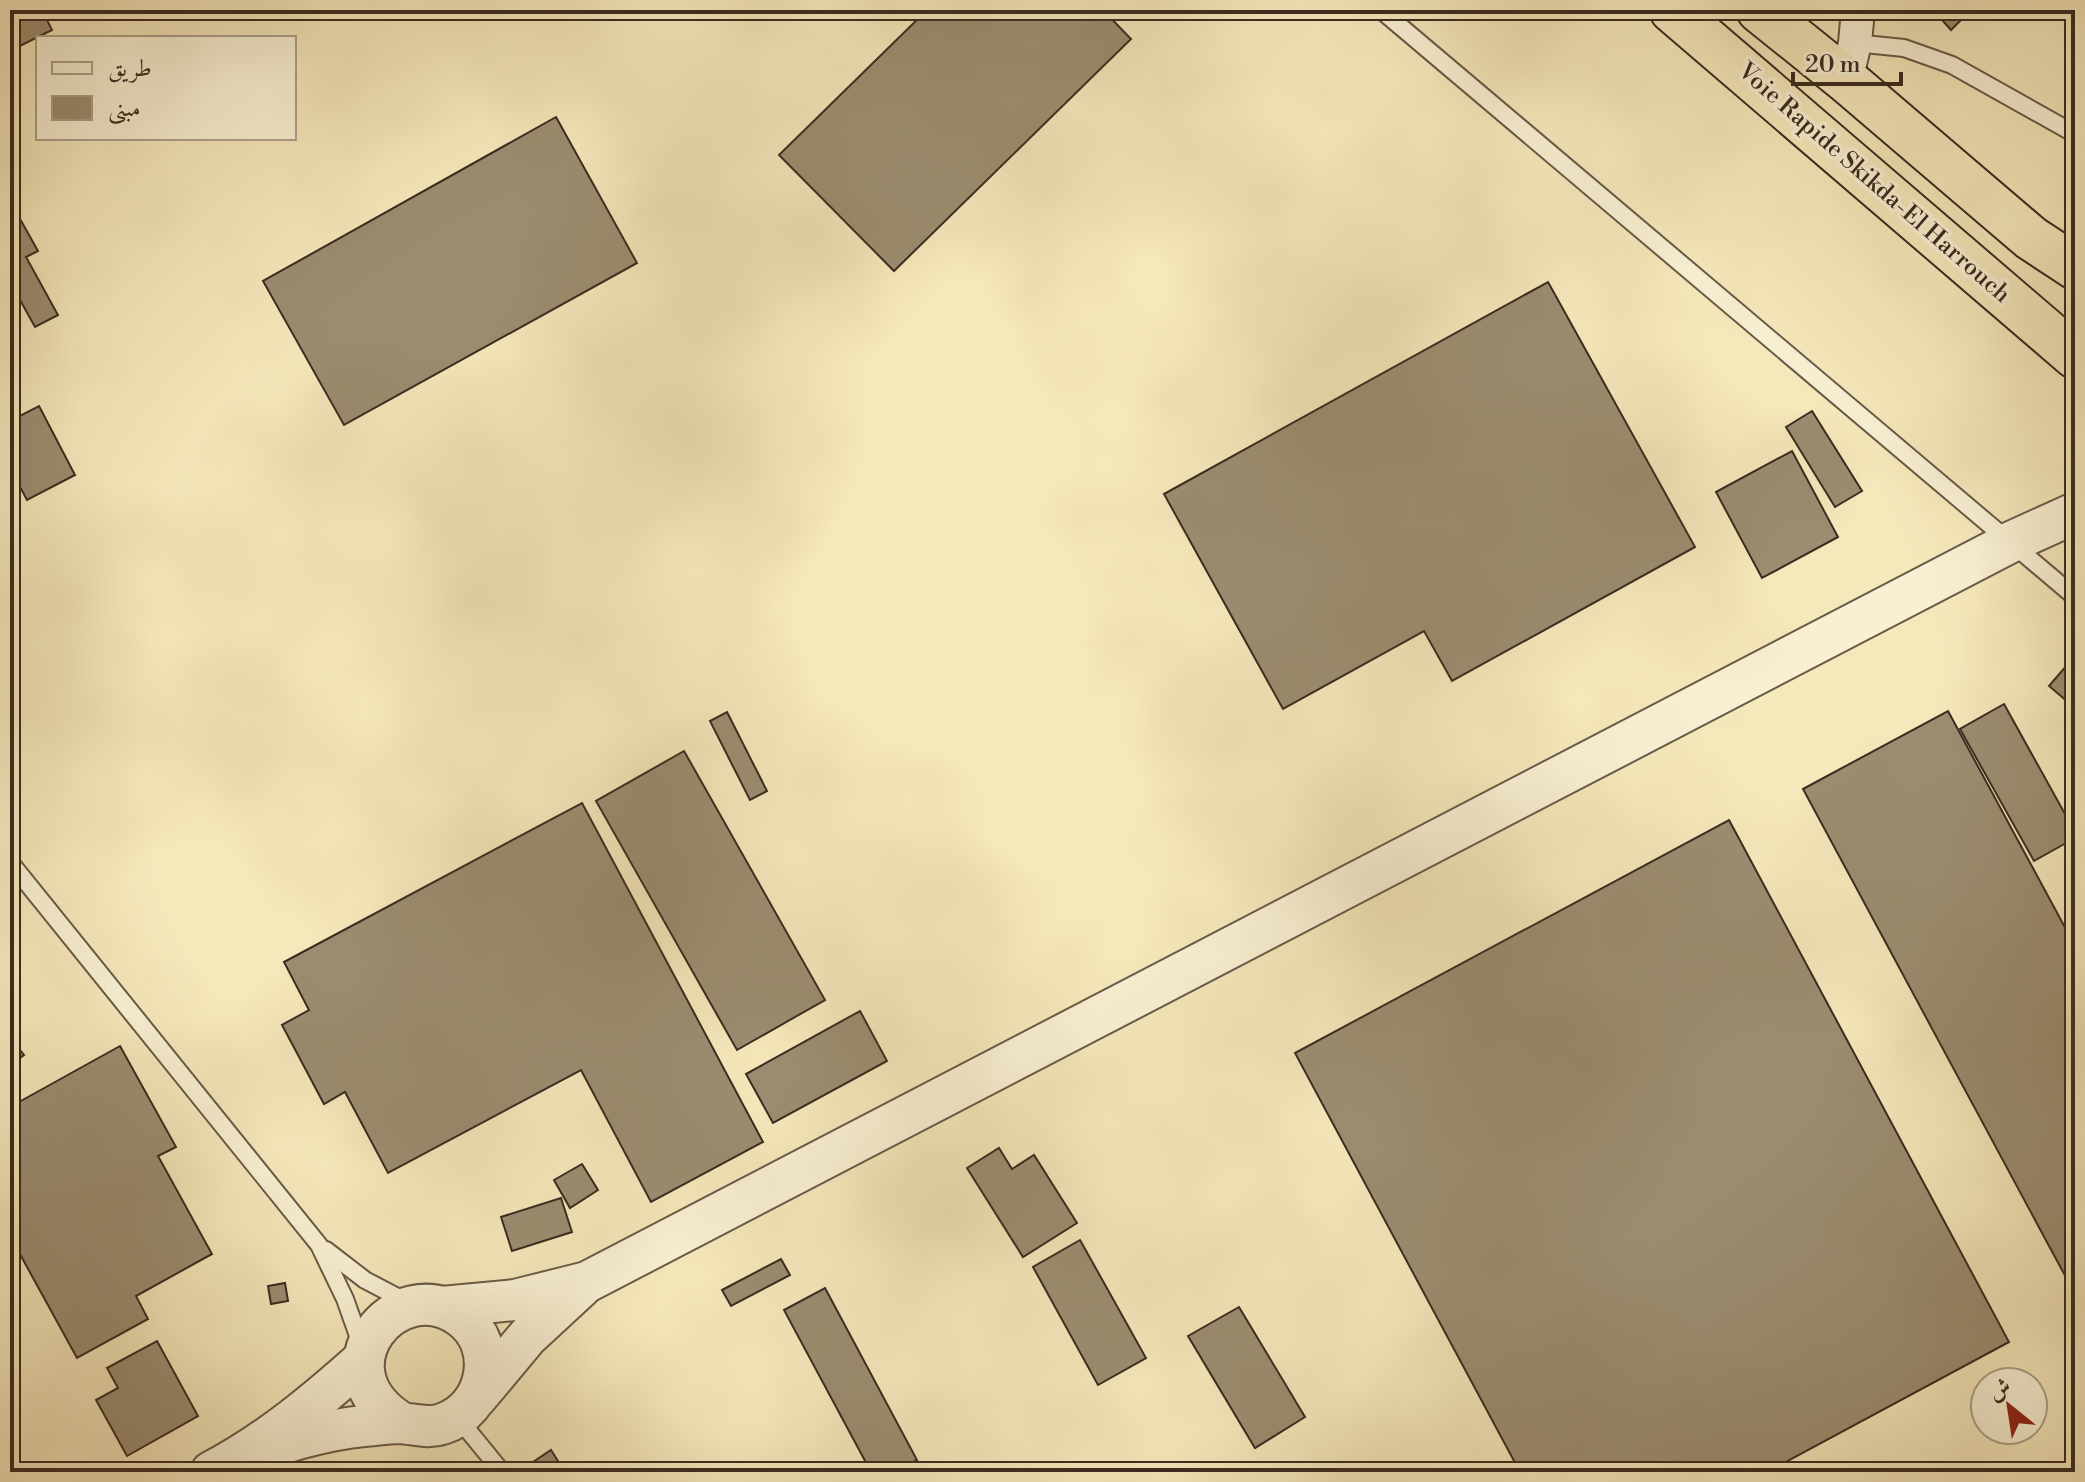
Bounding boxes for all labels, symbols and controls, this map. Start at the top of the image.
legend [36,36,296,140]
scale bar [1793,36,1901,86]
text: 20 m [1805,50,1861,80]
text: طريق [108,54,152,84]
street label: Voie Rapide Skikda-El Harrouch [1731,56,2017,310]
text: مبنى [108,94,141,125]
north arrow [1969,1366,2049,1446]
text: ش [1984,1373,2016,1407]

